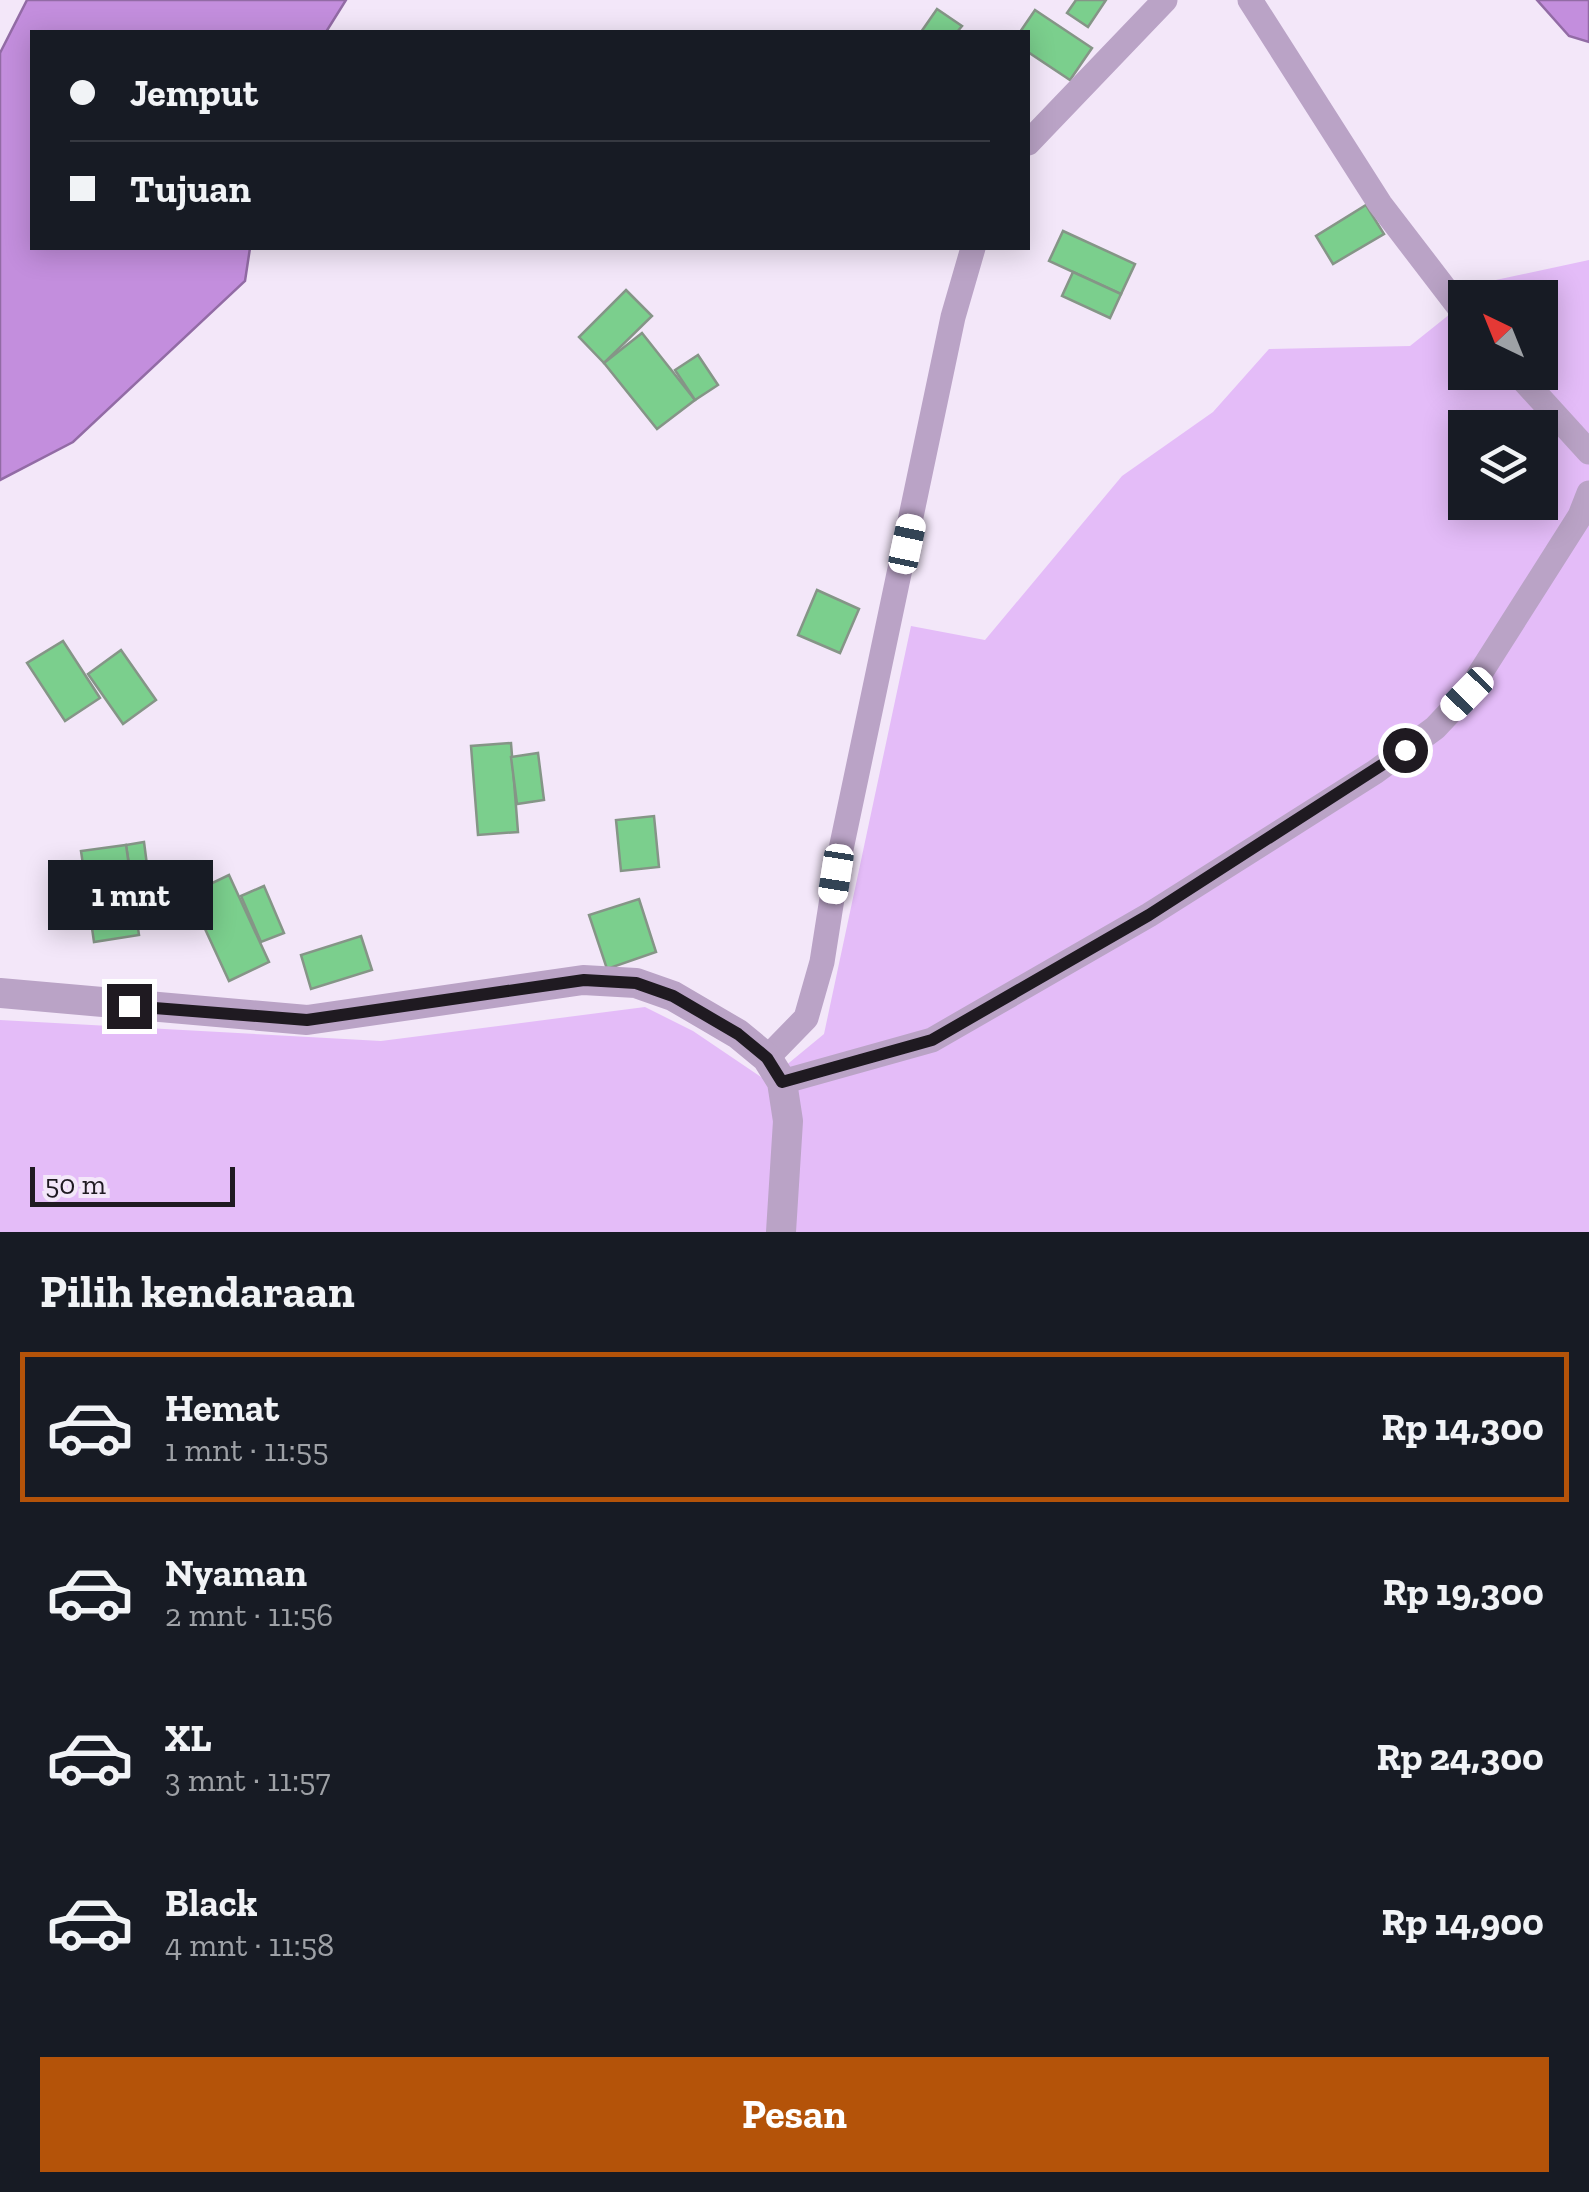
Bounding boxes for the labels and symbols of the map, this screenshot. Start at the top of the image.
north arrow [1448,280,1558,390]
car [886,512,928,576]
car [1435,662,1499,726]
route start [1383,728,1428,773]
car [816,842,856,906]
callout: 1 mnt [46,861,212,931]
route end [107,984,152,1029]
scale bar [30,1162,235,1206]

